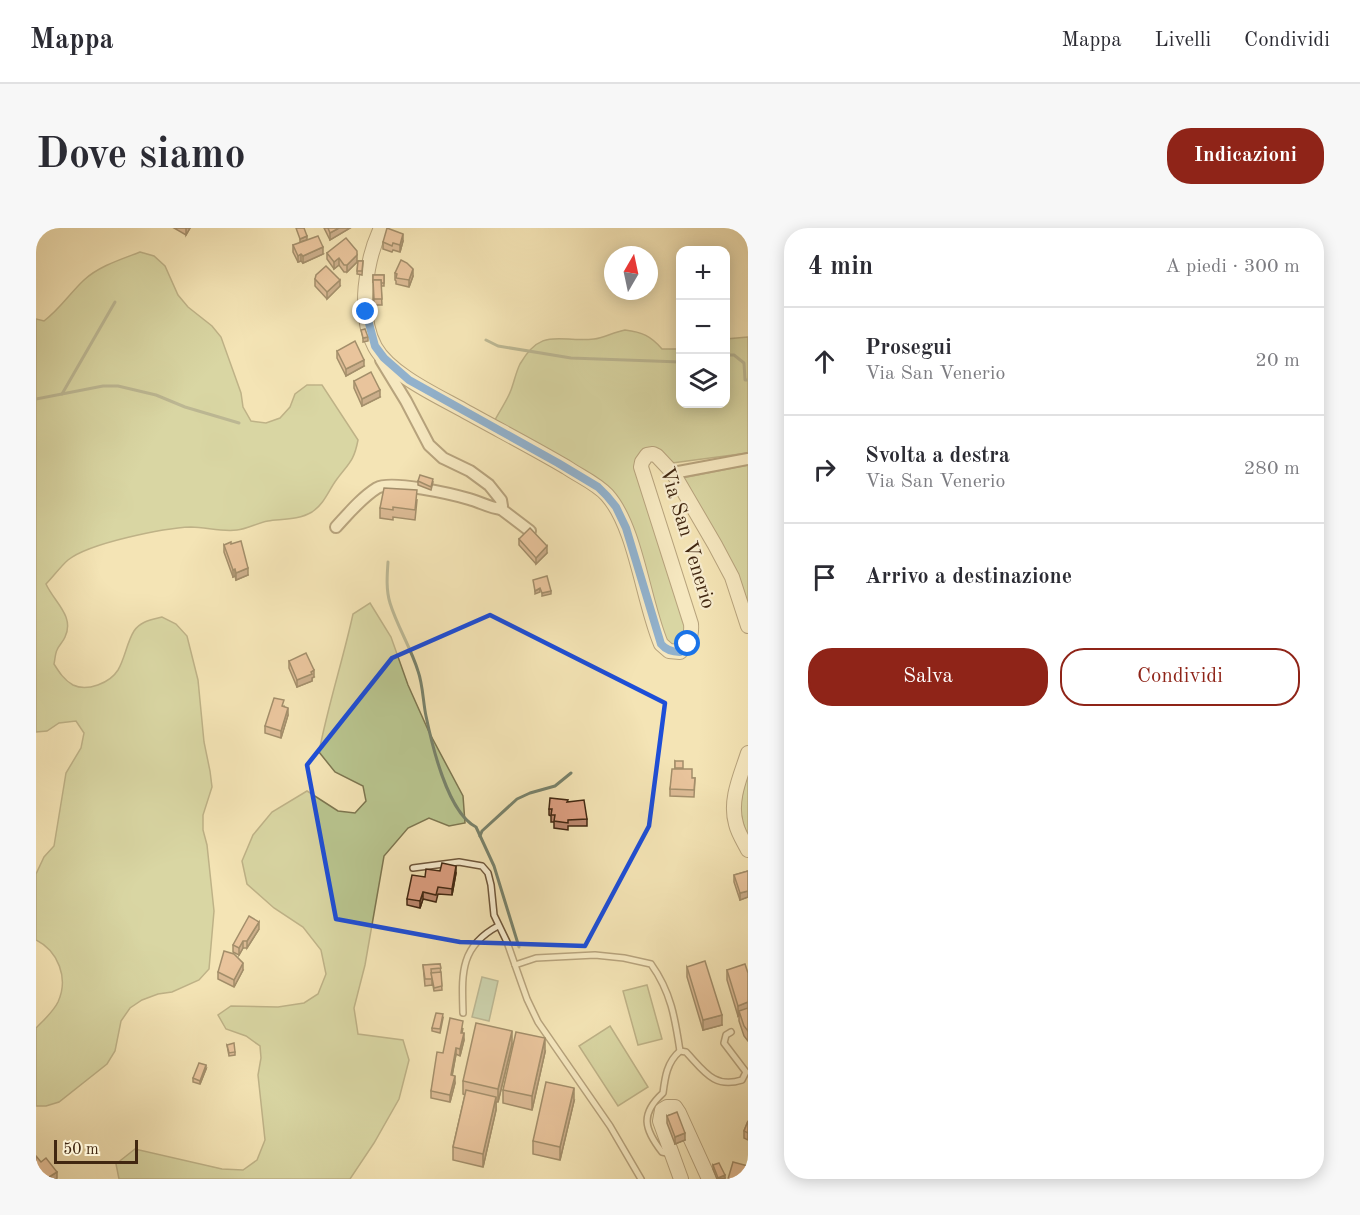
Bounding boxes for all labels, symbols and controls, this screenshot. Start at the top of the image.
text: Mappa [30,27,114,55]
text: Mappa [1061,30,1122,51]
text: Livelli [1155,30,1211,51]
text: Condividi [1244,30,1330,51]
button: Indicazioni [1167,128,1324,184]
text: Dove siamo [36,135,246,177]
north arrow [604,246,658,300]
map controls [676,246,730,408]
button: + [676,246,730,300]
text: 4 min [808,254,873,280]
text: A piedi · 300 m [1165,257,1300,277]
route end [352,298,378,324]
button: − [676,300,730,354]
text: Prosegui [865,337,952,359]
icon: ahead [808,345,841,378]
text: 20 m [1255,351,1300,371]
button: layers [676,354,730,408]
text: Via San Venerio [865,364,1005,384]
text: Svolta a destra [865,445,1010,467]
icon: right [808,453,841,486]
text: 280 m [1244,459,1300,479]
street label: Via San Venerio [655,464,719,612]
text: Via San Venerio [865,472,1005,492]
icon: arrive [808,561,841,594]
text: Arrivo a destinazione [865,566,1072,588]
route start [674,630,700,656]
button: Salva [808,648,1048,706]
button: Condividi [1060,648,1300,706]
scale bar [54,1137,138,1164]
text: 50 m [63,1142,99,1158]

